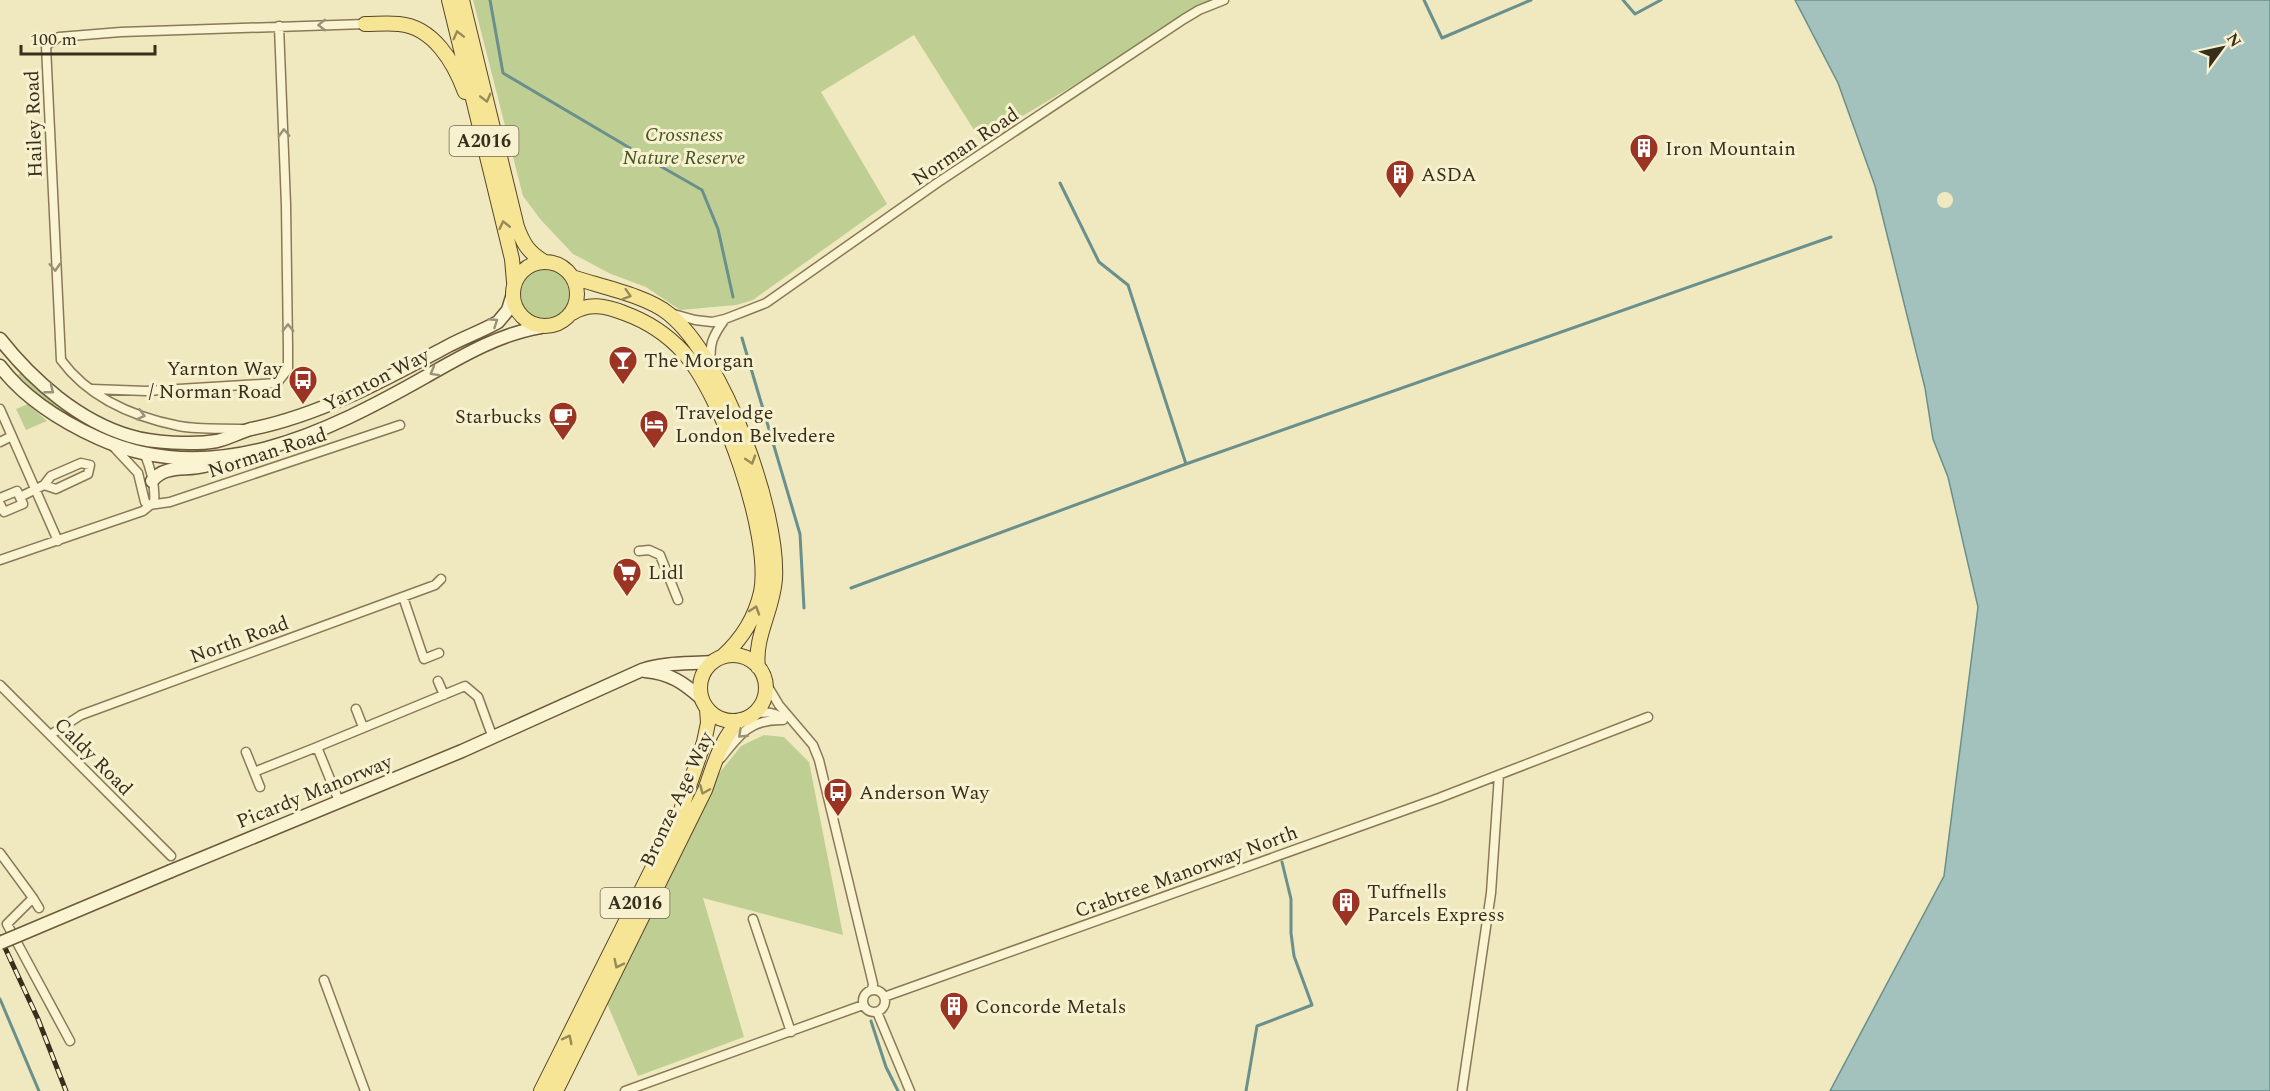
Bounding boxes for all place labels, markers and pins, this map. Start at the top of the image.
building icon: Iron Mountain [1628,132,1660,174]
place label: Iron Mountain [1665,134,1796,164]
building icon: ASDA [1384,158,1416,200]
place label: ASDA [1421,160,1477,190]
bar icon: The Morgan [607,344,639,386]
place label: The Morgan [644,346,754,376]
place label: Yarnton Way / Norman Road [149,354,283,407]
bus stop icon: Yarnton Way / Norman Road [287,364,319,406]
place label: Travelodge London Belvedere [675,398,835,451]
cafe icon: Starbucks [547,400,579,442]
place label: Starbucks [455,402,542,432]
hotel icon: Travelodge London Belvedere [638,408,670,450]
supermarket icon: Lidl [611,556,643,598]
place label: Lidl [648,558,684,588]
bus stop icon: Anderson Way [822,776,854,818]
place label: Anderson Way [859,778,990,808]
place label: Tuffnells Parcels Express [1367,877,1505,930]
building icon: Tuffnells Parcels Express [1330,886,1362,928]
building icon: Concorde Metals [938,990,970,1032]
place label: Concorde Metals [975,992,1126,1022]

